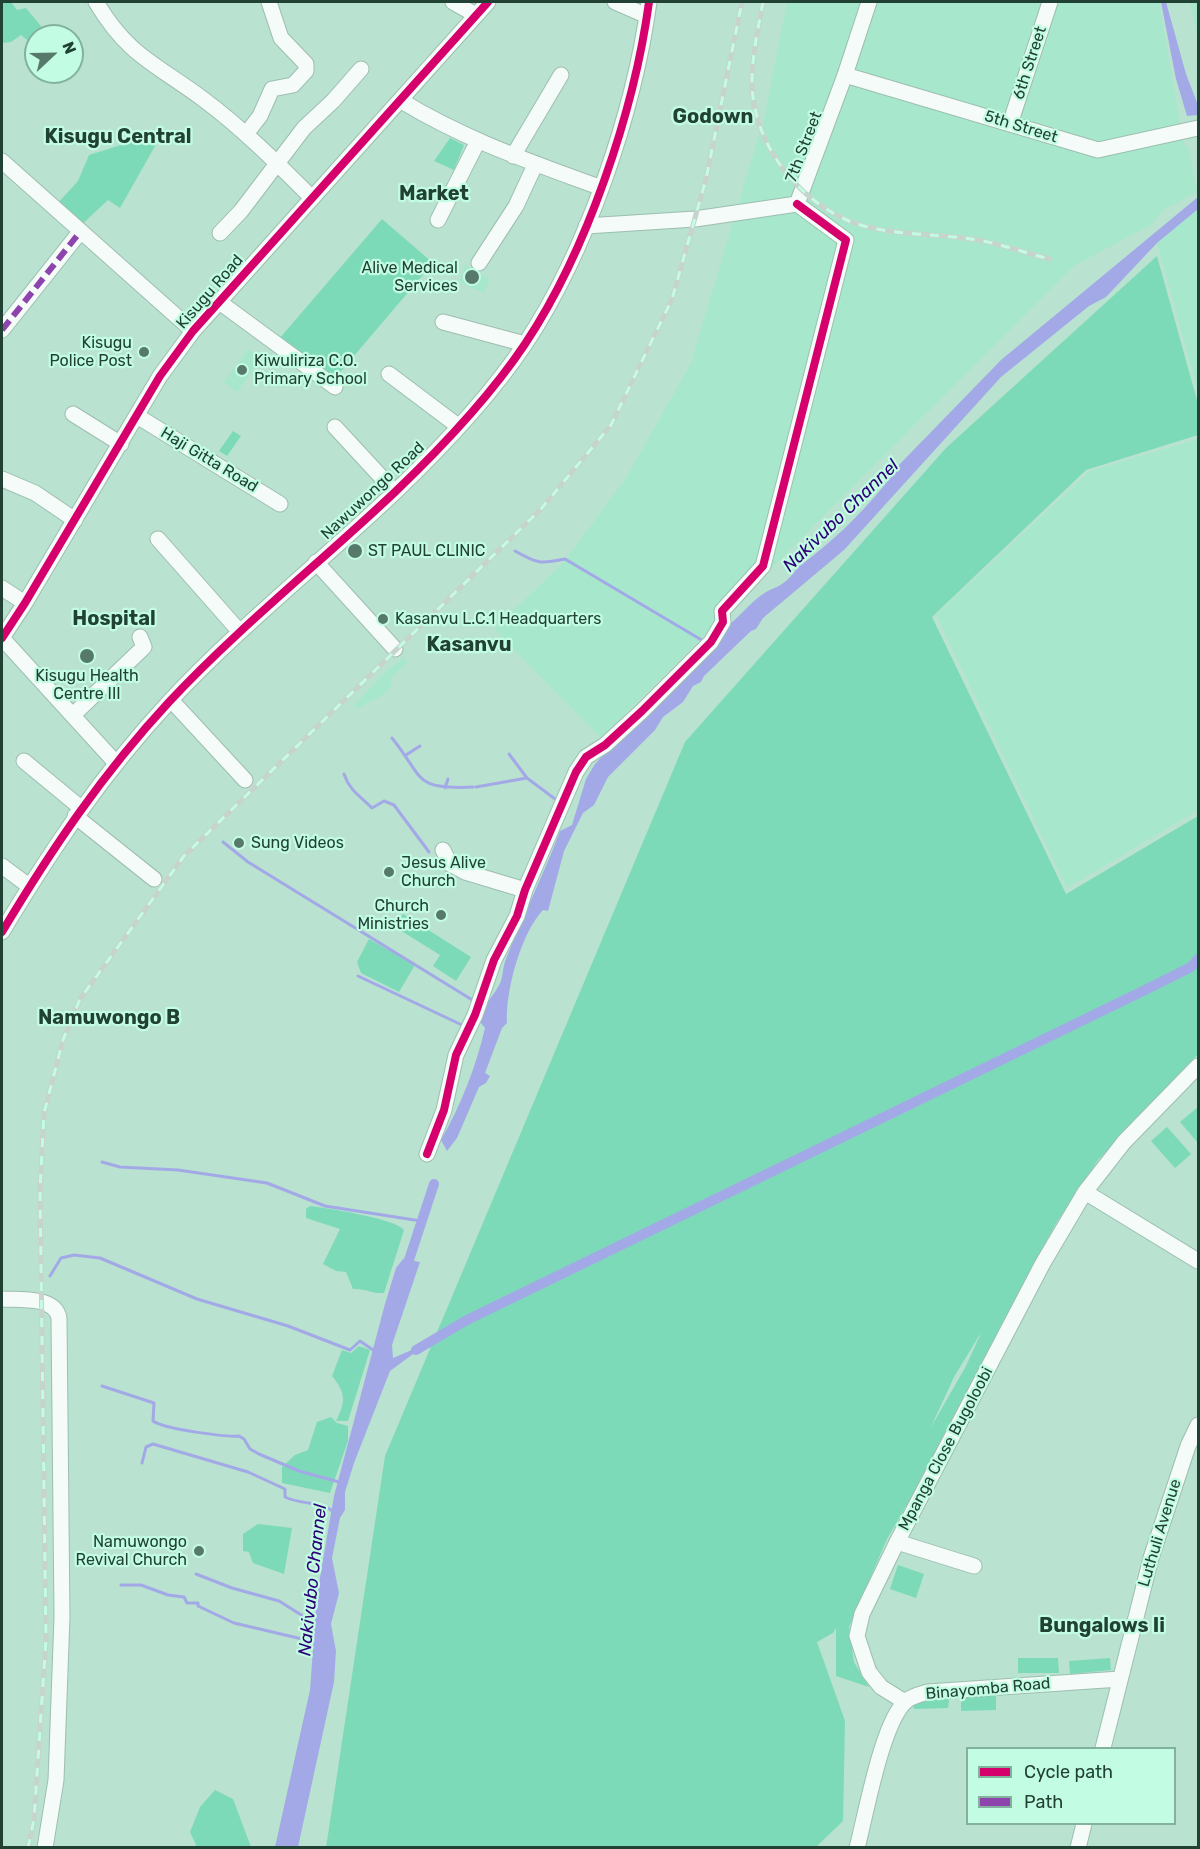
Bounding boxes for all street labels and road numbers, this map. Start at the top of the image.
street label: 6th Street [1009,24,1051,102]
street label: 5th Street [982,107,1060,147]
street label: 7th Street [782,109,826,185]
street label: Kisugu Road [172,251,248,333]
street label: Haji Gitta Road [157,423,261,497]
street label: Nawuwongo Road [317,438,429,544]
street label: Mpanga Close Bugoloobi [895,1364,997,1534]
street label: Luthuli Avenue [1134,1477,1186,1589]
street label: Binayomba Road [925,1674,1051,1704]

